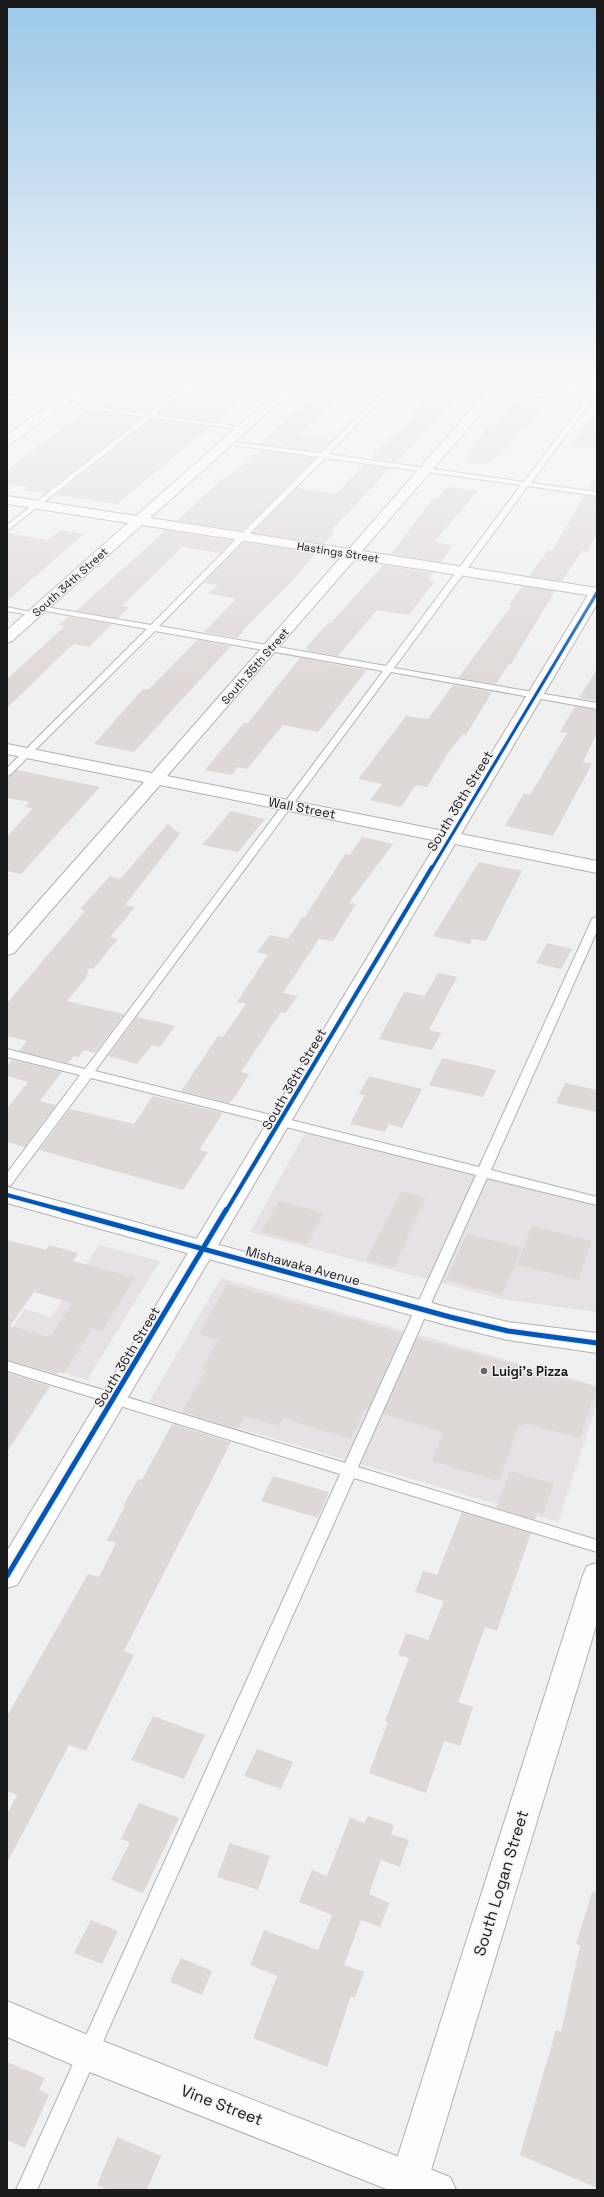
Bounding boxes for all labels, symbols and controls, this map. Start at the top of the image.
street label: Hastings Street [296,539,380,565]
street label: South 34th Street [29,544,111,620]
street label: South 35th Street [218,625,292,707]
street label: South 36th Street [423,748,497,854]
street label: Wall Street [267,793,337,823]
street label: South 36th Street [258,1025,330,1133]
street label: Mishawaka Avenue [244,1243,362,1289]
street label: South 36th Street [90,1304,164,1410]
place label: Luigi's Pizza [492,1363,569,1380]
marker: Luigi's Pizza [479,1366,489,1376]
street label: South Logan Street [469,1807,533,1959]
street label: Vine Street [178,2080,266,2130]

